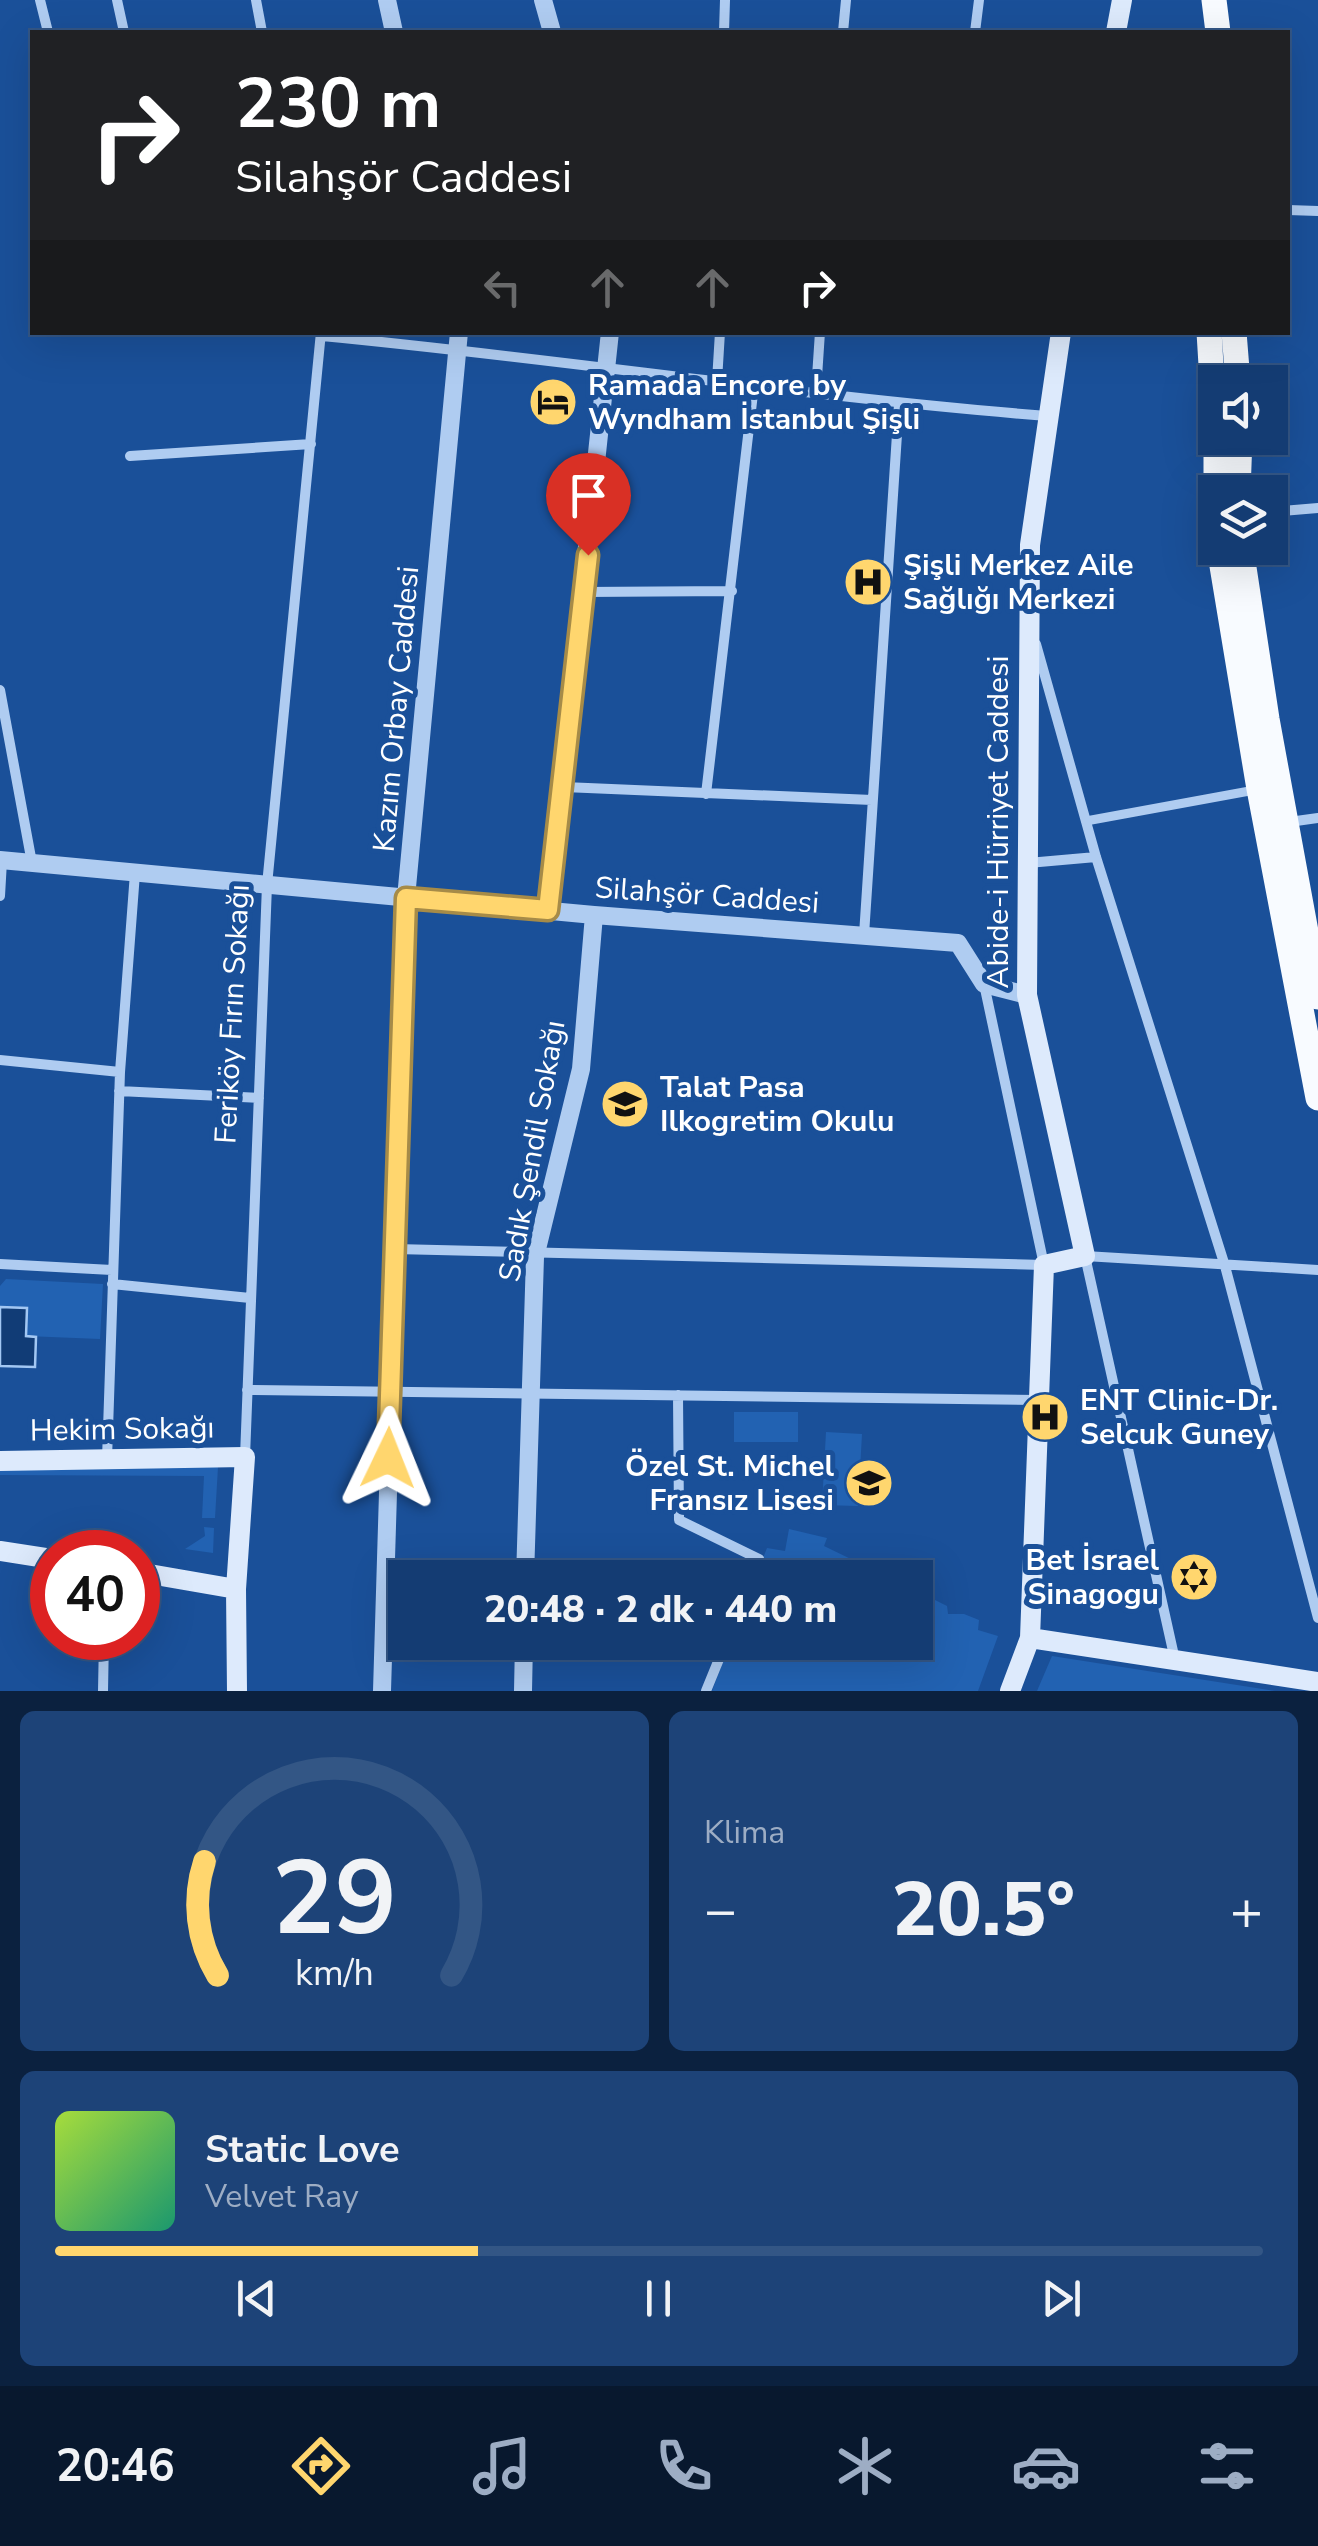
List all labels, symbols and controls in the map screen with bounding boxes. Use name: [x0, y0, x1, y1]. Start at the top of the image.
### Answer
text: 230 m: [235, 56, 441, 152]
icon: right: [70, 70, 200, 200]
text: Silahşör Caddesi: [235, 147, 572, 208]
icon: left: [475, 260, 530, 315]
icon: ahead: [580, 260, 635, 315]
icon: ahead: [685, 260, 740, 315]
icon: right: [790, 260, 845, 315]
place label: Ramada Encore by Wyndham İstanbul Şişli: [588, 365, 920, 440]
map controls: [1198, 365, 1288, 565]
button: sound: [1198, 365, 1288, 455]
hotel icon: Ramada Encore by Wyndham İstanbul Şişli: [527, 376, 579, 428]
pin: [546, 453, 631, 556]
icon: arrive: [561, 468, 616, 523]
button: layers: [1198, 475, 1288, 565]
place label: Şişli Merkez Aile Sağlığı Merkezi: [903, 545, 1133, 620]
hospital icon: Şişli Merkez Aile Sağlığı Merkezi: [842, 556, 894, 608]
street label: Kazım Orbay Caddesi: [364, 564, 429, 854]
street label: Abide-i Hürriyet Caddesi: [978, 656, 1019, 988]
street label: Silahşör Caddesi: [593, 867, 820, 924]
street label: Feriköy Fırın Sokağı: [205, 883, 260, 1145]
street label: Sadık Şendil Sokağı: [489, 1017, 576, 1285]
place label: Talat Pasa Ilkogretim Okulu: [660, 1067, 894, 1142]
school or university icon: Talat Pasa Ilkogretim Okulu: [599, 1078, 651, 1130]
place label: ENT Clinic-Dr. Selcuk Guney: [1080, 1380, 1278, 1455]
hospital icon: ENT Clinic-Dr. Selcuk Guney: [1019, 1391, 1071, 1443]
position arrow: [336, 1406, 440, 1510]
street label: Hekim Sokağı: [29, 1407, 215, 1452]
place label: Özel St. Michel Fransız Lisesi: [625, 1446, 834, 1521]
school or university icon: Özel St. Michel Fransız Lisesi: [843, 1457, 895, 1509]
speed limit sign: 40: [30, 1530, 160, 1660]
place label: Bet İsrael Sinagogu: [1026, 1540, 1159, 1615]
synagogue icon: Bet İsrael Sinagogu: [1168, 1551, 1220, 1603]
text: 20:48 · 2 dk · 440 m: [484, 1584, 837, 1635]
text: Klima: [704, 1811, 785, 1854]
text: 29: [272, 1828, 397, 1970]
text: 20.5°: [892, 1859, 1075, 1961]
text: −: [704, 1873, 737, 1948]
text: +: [1230, 1873, 1263, 1948]
text: km/h: [295, 1949, 374, 1998]
text: Static Love: [205, 2124, 400, 2175]
text: Velvet Ray: [205, 2175, 359, 2218]
icon: previous: [229, 2271, 284, 2326]
icon: pause: [631, 2271, 686, 2326]
icon: next: [1034, 2271, 1089, 2326]
icon: directions: [286, 2431, 356, 2501]
icon: music: [467, 2431, 537, 2501]
icon: phone: [649, 2431, 719, 2501]
icon: climate: [830, 2431, 900, 2501]
icon: car: [1011, 2431, 1081, 2501]
icon: filters: [1192, 2431, 1262, 2501]
text: 20:46: [56, 2436, 175, 2497]

